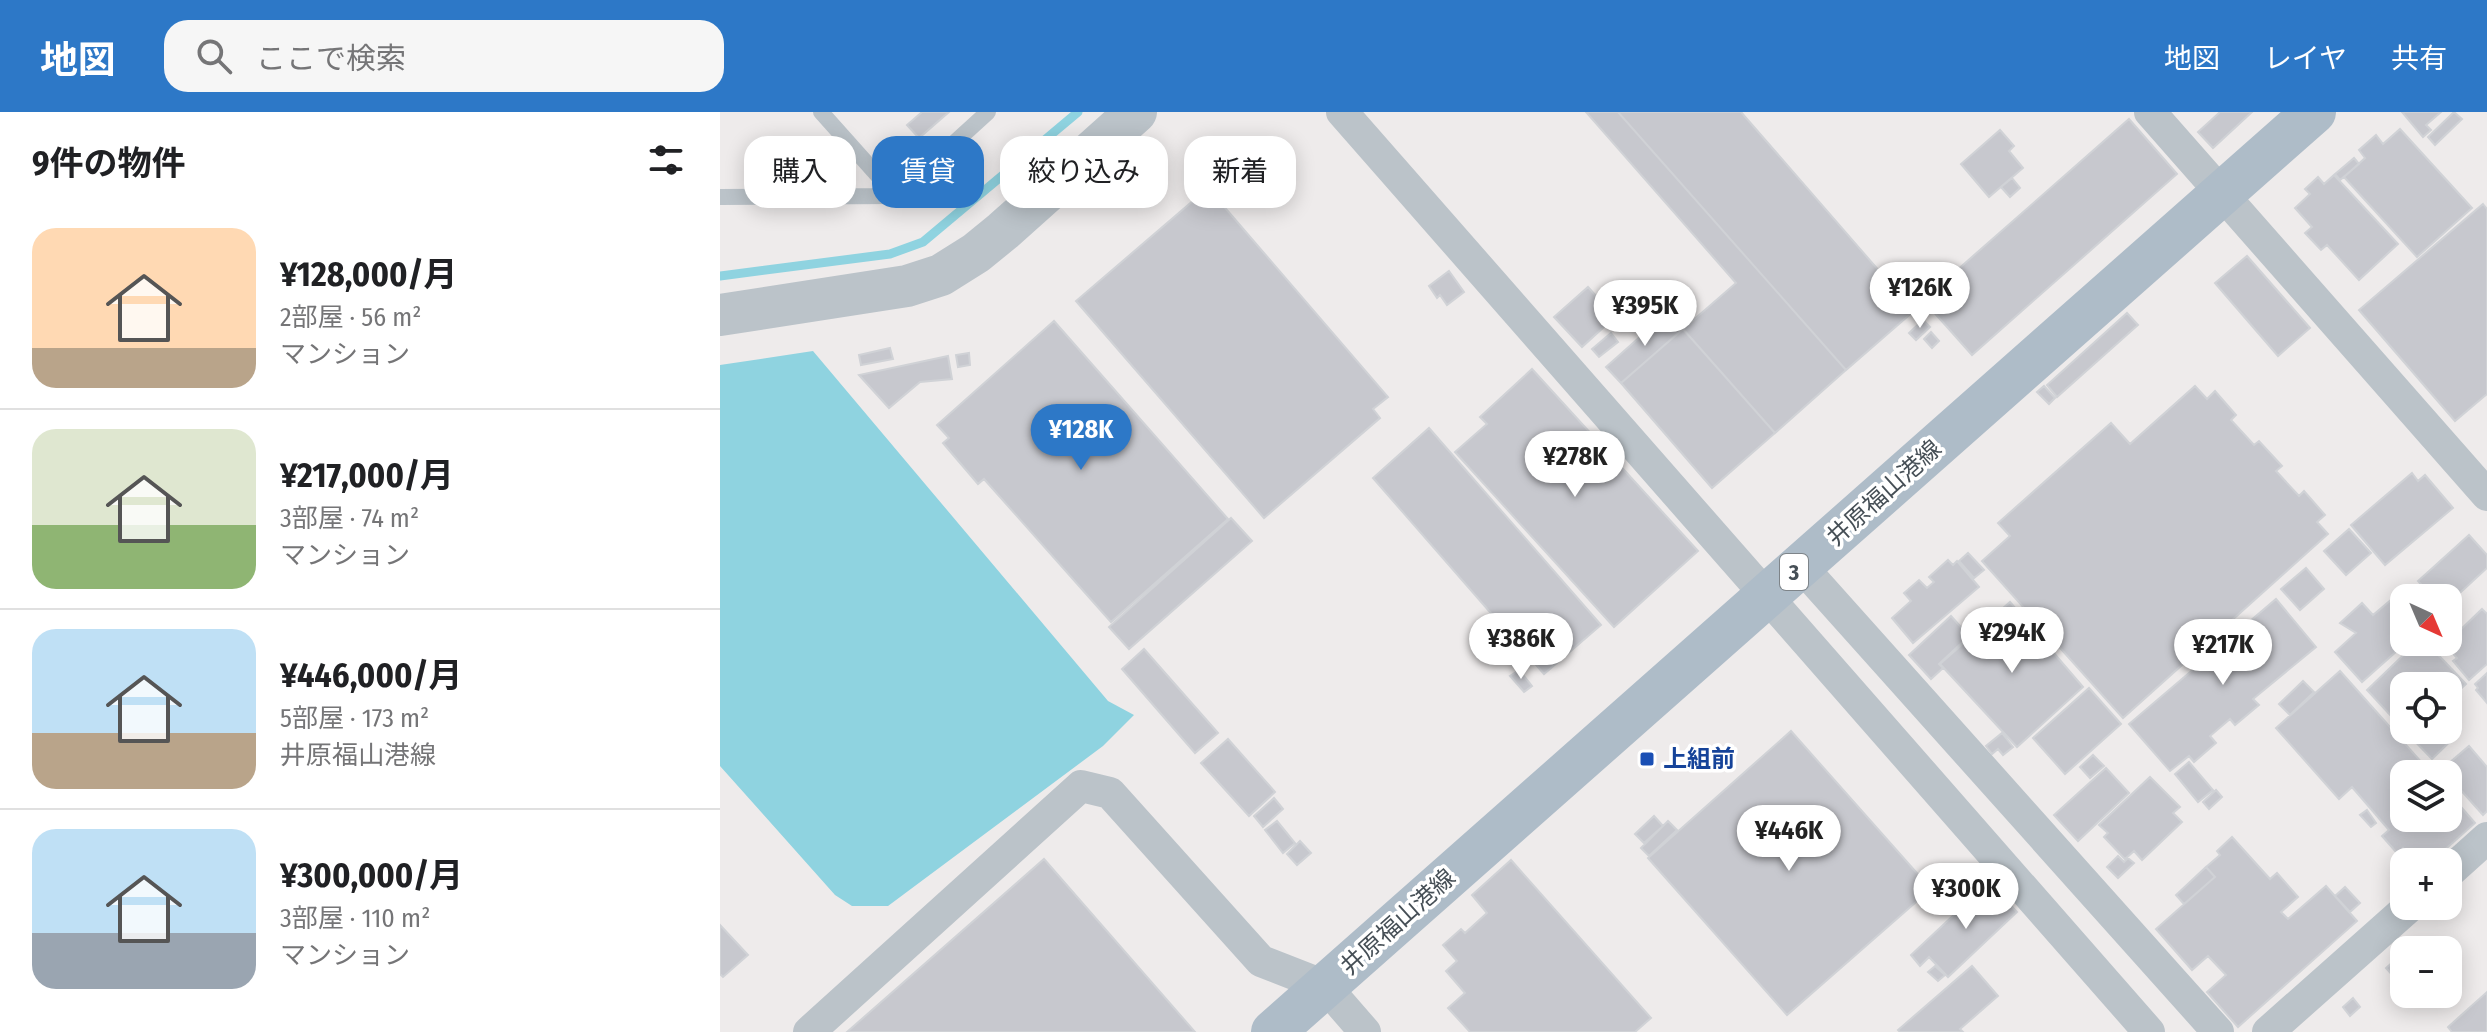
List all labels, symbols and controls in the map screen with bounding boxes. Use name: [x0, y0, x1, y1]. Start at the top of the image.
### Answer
search box: [164, 20, 724, 92]
icon: search: [192, 34, 236, 78]
text: 地図: [40, 37, 116, 83]
text: ここで検索: [256, 41, 406, 77]
text: 地図: [2164, 42, 2220, 75]
text: レイヤ: [2264, 42, 2347, 75]
text: 共有: [2391, 42, 2447, 75]
chip: 購入: [744, 136, 856, 208]
chip: 賃貸: [872, 136, 984, 208]
chip: 絞り込み: [1000, 136, 1168, 208]
chip: 新着: [1184, 136, 1296, 208]
icon: filters: [644, 138, 688, 182]
text: 9件の物件: [32, 143, 186, 184]
text: ¥128,000/月: [280, 254, 457, 295]
icon: home: [96, 260, 192, 356]
pin: ¥126K: [1864, 262, 1976, 330]
text: ¥126K: [1888, 272, 1952, 303]
pin: ¥395K: [1589, 280, 1701, 348]
text: ¥395K: [1612, 290, 1678, 321]
text: 2部屋 · 56 m²: [280, 302, 421, 333]
text: マンション: [280, 339, 410, 370]
pin: ¥128K: [1025, 404, 1137, 472]
text: ¥128K: [1049, 414, 1113, 445]
pin: ¥278K: [1519, 431, 1631, 499]
street label: 井原福山港線: [1821, 434, 1947, 552]
text: ¥278K: [1543, 441, 1607, 472]
text: ¥217,000/月: [280, 455, 454, 496]
icon: home: [96, 461, 192, 557]
text: 3部屋 · 74 m²: [280, 503, 419, 534]
text: マンション: [280, 540, 410, 571]
road number: 3: [1780, 554, 1808, 590]
north arrow: [2390, 584, 2462, 656]
map controls: [2390, 584, 2462, 1008]
pin: ¥294K: [1956, 607, 2068, 675]
pin: ¥386K: [1465, 613, 1577, 681]
text: ¥294K: [1979, 617, 2045, 648]
pin: ¥217K: [2167, 619, 2279, 687]
text: ¥386K: [1487, 623, 1555, 654]
text: ¥217K: [2192, 629, 2254, 660]
text: ¥446,000/月: [280, 655, 462, 696]
icon: home: [96, 661, 192, 757]
button: locate: [2390, 672, 2462, 744]
text: 5部屋 · 173 m²: [280, 703, 429, 734]
text: 井原福山港線: [280, 740, 436, 771]
place label: 上組前: [1663, 745, 1735, 773]
marker: 上組前: [1638, 750, 1656, 768]
button: layers: [2390, 760, 2462, 832]
pin: ¥446K: [1733, 805, 1845, 873]
text: ¥446K: [1755, 815, 1823, 846]
button: +: [2390, 848, 2462, 920]
text: ¥300,000/月: [280, 855, 463, 896]
icon: home: [96, 861, 192, 957]
street label: 井原福山港線: [1335, 863, 1461, 981]
pin: ¥300K: [1910, 863, 2022, 931]
text: ¥300K: [1932, 873, 2000, 904]
text: 3部屋 · 110 m²: [280, 903, 430, 934]
button: −: [2390, 936, 2462, 1008]
text: マンション: [280, 940, 410, 971]

